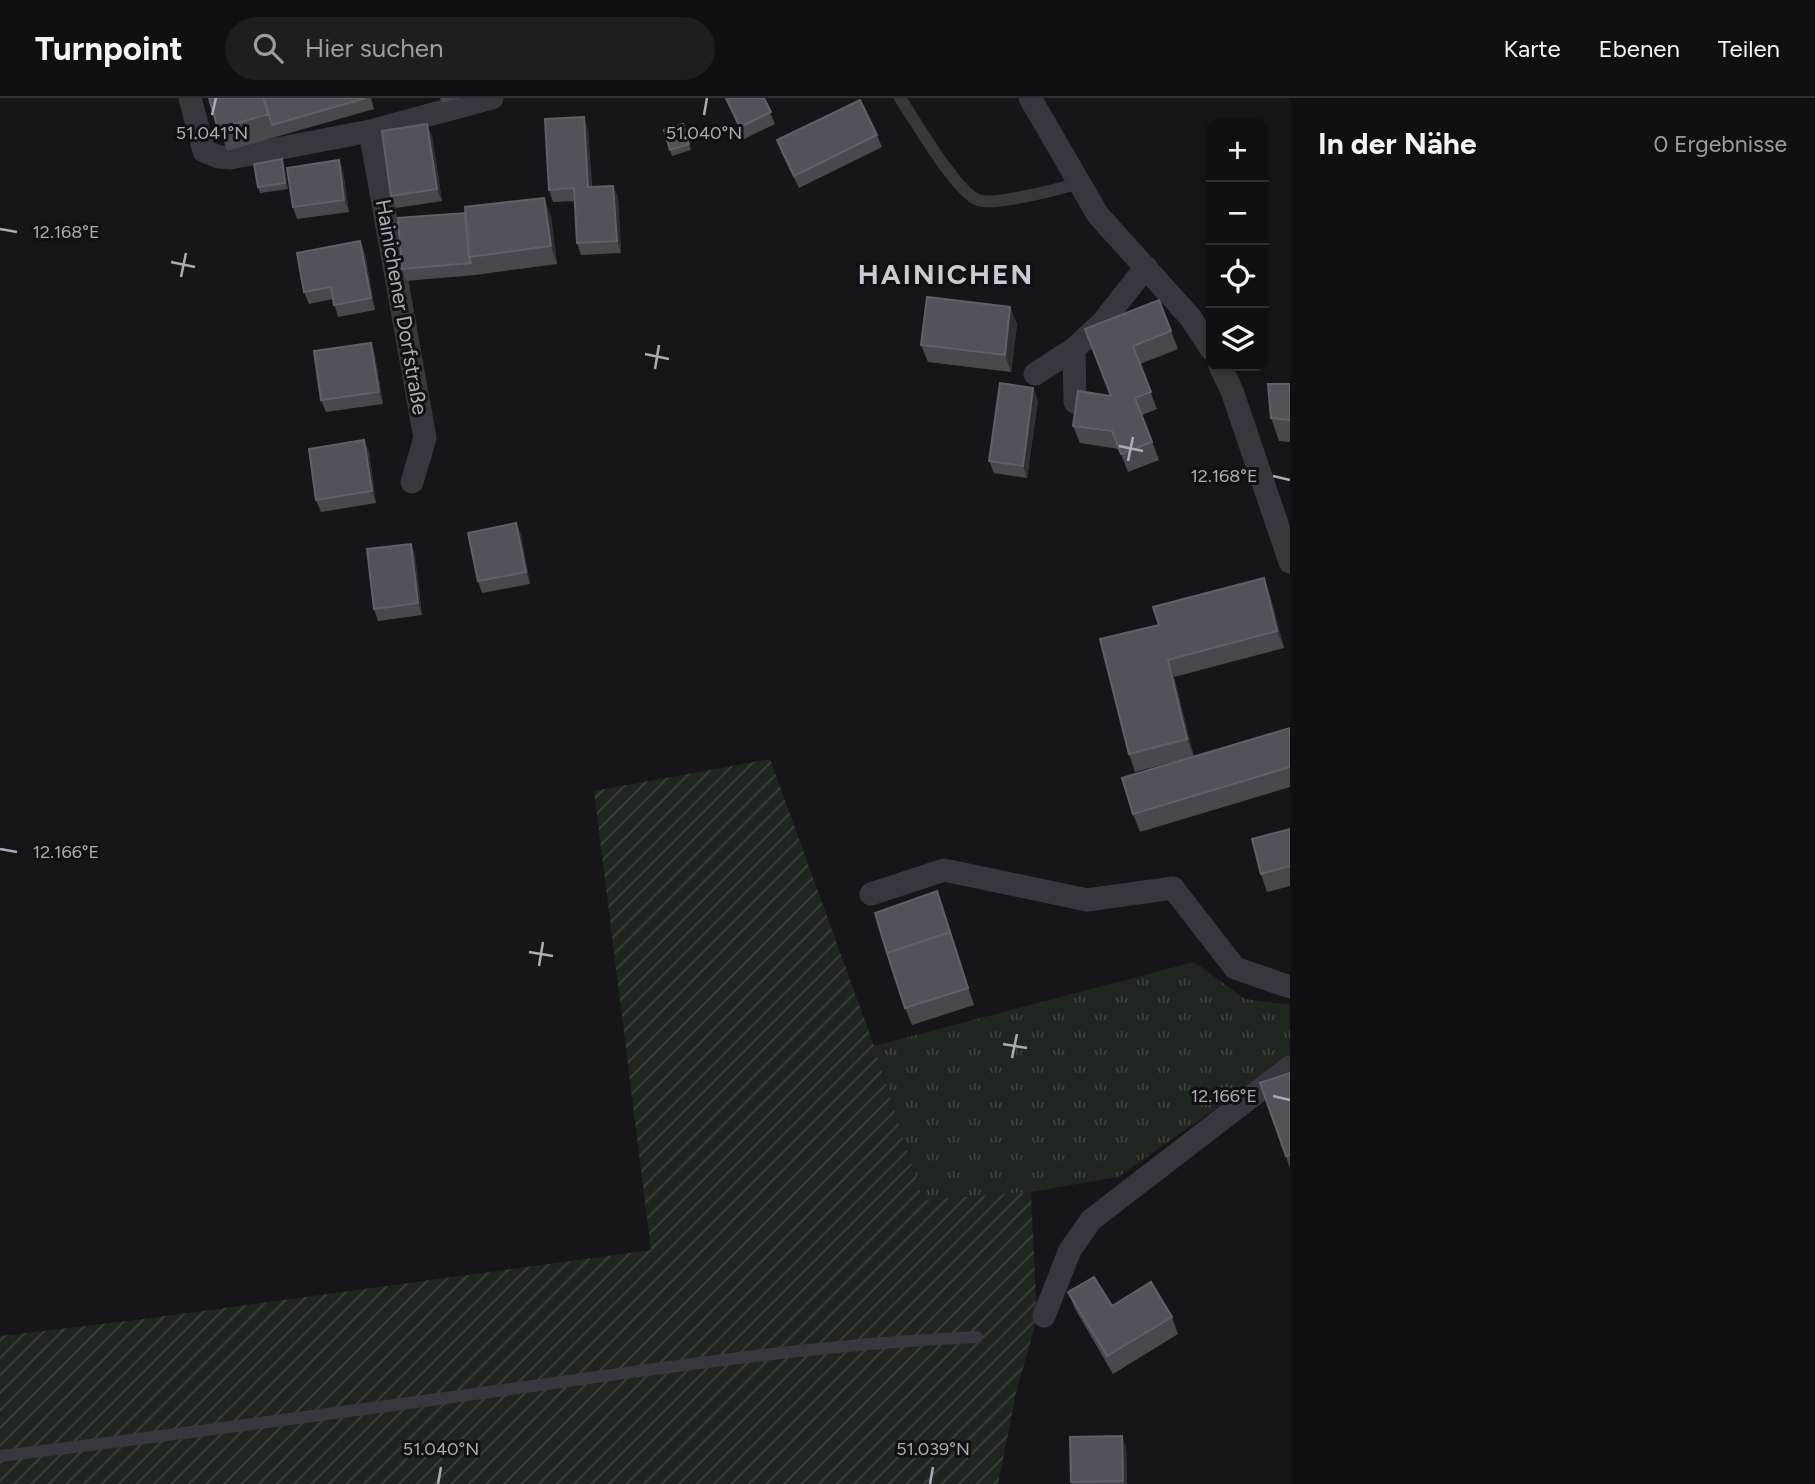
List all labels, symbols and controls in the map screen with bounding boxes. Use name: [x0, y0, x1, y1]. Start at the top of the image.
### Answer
search box: [225, 17, 715, 80]
text: Turnpoint: [35, 29, 183, 68]
icon: search: [249, 29, 287, 67]
text: Hier suchen: [305, 32, 444, 64]
text: Karte: [1504, 34, 1561, 63]
text: Ebenen: [1599, 34, 1680, 63]
text: Teilen: [1718, 34, 1780, 63]
map controls: [1206, 119, 1269, 371]
button: +: [1206, 119, 1269, 182]
text: 51.041°N: [176, 122, 248, 144]
text: 51.040°N: [666, 122, 742, 144]
text: In der Nähe: [1318, 125, 1477, 162]
text: 0 Ergebnisse: [1653, 130, 1787, 158]
button: −: [1206, 182, 1269, 245]
street label: Hainichener Dorfstraße: [371, 197, 433, 417]
text: 12.168°E: [32, 221, 100, 243]
button: locate: [1206, 245, 1269, 308]
district label: HAINICHEN: [858, 257, 1034, 291]
button: layers: [1206, 308, 1269, 371]
text: 12.168°E: [1190, 465, 1258, 487]
text: 12.166°E: [33, 841, 99, 863]
text: 12.166°E: [1191, 1085, 1257, 1107]
text: 51.040°N: [403, 1438, 479, 1460]
text: 51.039°N: [896, 1438, 970, 1460]

